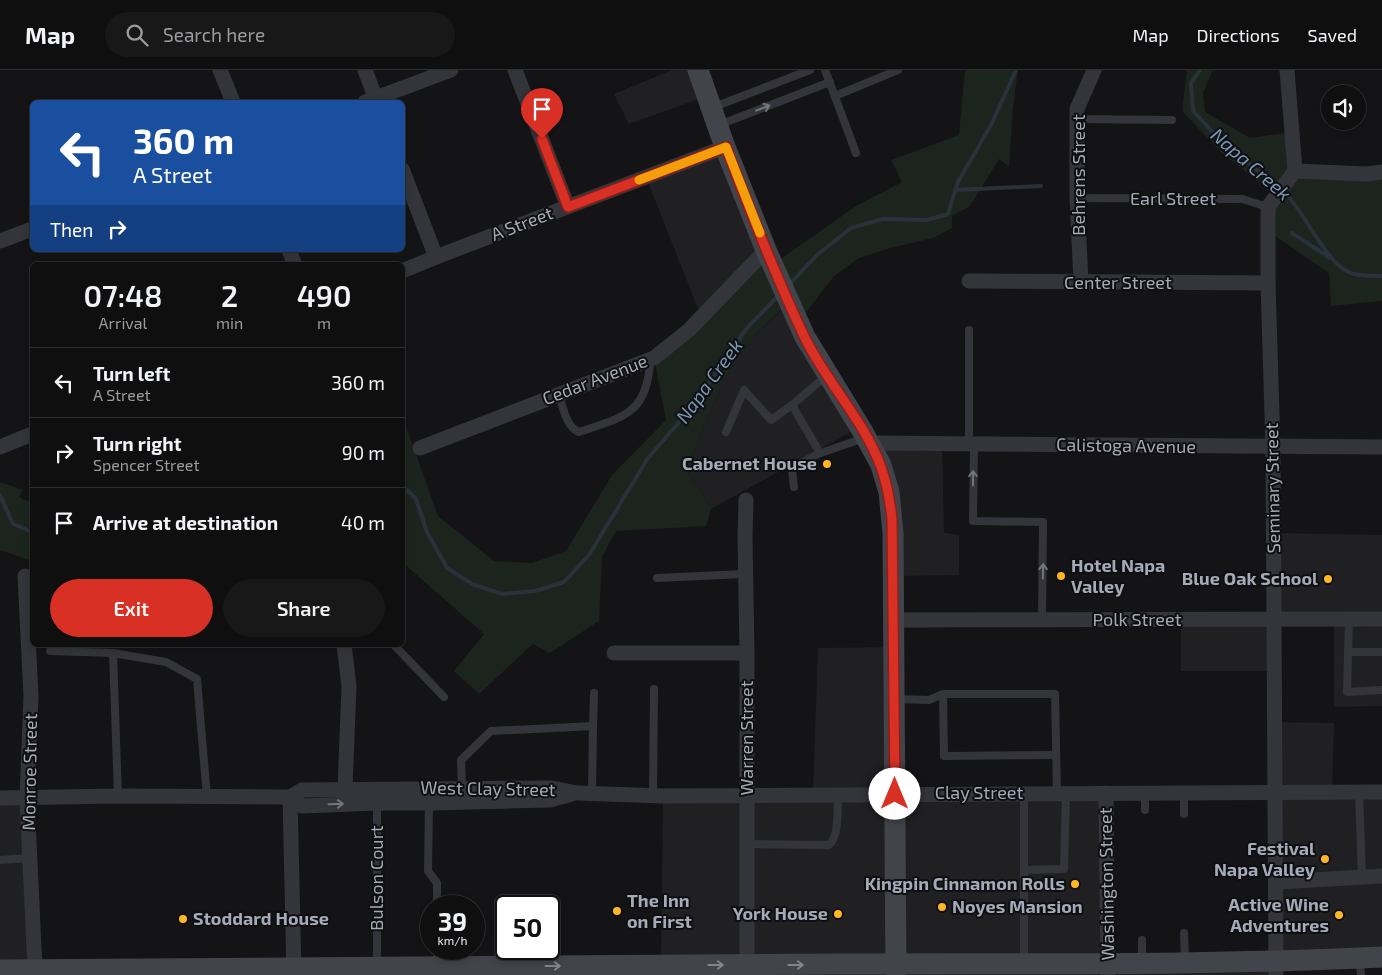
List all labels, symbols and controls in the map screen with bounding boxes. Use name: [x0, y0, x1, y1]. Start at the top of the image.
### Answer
search box: [105, 12, 455, 57]
text: Map: [25, 20, 75, 49]
icon: search: [123, 21, 151, 49]
text: Search here: [163, 23, 265, 46]
text: Map: [1132, 24, 1169, 46]
text: Directions: [1197, 24, 1280, 46]
text: Saved: [1308, 24, 1357, 46]
map controls: [1321, 85, 1366, 130]
button: sound: [1321, 85, 1366, 130]
pin: [521, 88, 563, 139]
icon: arrive: [528, 95, 556, 123]
one-way arrow: [755, 103, 770, 112]
street label: Behrens Street: [1067, 114, 1089, 236]
text: 360 m: [133, 119, 234, 161]
icon: left: [50, 120, 115, 185]
water label: Napa Creek: [1207, 123, 1296, 205]
text: A Street: [133, 161, 212, 187]
street label: Earl Street: [1130, 187, 1216, 209]
street label: A Street: [487, 201, 556, 245]
icon: right: [103, 215, 131, 243]
text: Then: [50, 218, 93, 241]
street label: Center Street: [1064, 271, 1172, 293]
text: 07:48: [83, 277, 162, 313]
text: 2: [221, 277, 238, 313]
text: 490: [297, 277, 352, 313]
text: Arrival: [99, 313, 147, 332]
text: min: [216, 313, 243, 332]
text: m: [317, 313, 331, 332]
water label: Napa Creek: [670, 334, 747, 427]
street label: Cedar Avenue: [539, 349, 650, 409]
text: Turn left: [93, 362, 170, 385]
icon: left: [50, 369, 78, 397]
text: 360 m: [331, 371, 385, 394]
text: A Street: [93, 385, 151, 404]
street label: Seminary Street: [1260, 422, 1284, 554]
text: Turn right: [93, 432, 181, 455]
street label: Calistoga Avenue: [1056, 433, 1196, 457]
icon: right: [50, 439, 78, 467]
text: 90 m: [342, 441, 385, 464]
place label: Cabernet House: [682, 452, 817, 474]
text: Spencer Street: [93, 455, 200, 474]
marker: Cabernet House: [821, 458, 833, 470]
one-way arrow: [968, 470, 978, 486]
icon: arrive: [50, 509, 78, 537]
text: Arrive at destination: [93, 511, 278, 534]
text: 40 m: [341, 511, 385, 534]
place label: Hotel Napa Valley: [1071, 554, 1165, 597]
one-way arrow: [1038, 563, 1048, 580]
place label: Blue Oak School: [1182, 567, 1318, 589]
marker: Hotel Napa Valley: [1055, 570, 1067, 582]
marker: Blue Oak School: [1322, 573, 1334, 585]
button: Exit: [50, 579, 213, 637]
button: Share: [223, 579, 385, 637]
street label: Polk Street: [1092, 608, 1182, 630]
street label: Warren Street: [735, 680, 757, 796]
street label: Monroe Street: [17, 713, 41, 831]
position arrow: [868, 767, 920, 819]
street label: West Clay Street: [420, 776, 556, 800]
street label: Clay Street: [935, 781, 1023, 803]
one-way arrow: [328, 800, 344, 809]
street label: Washington Street: [1094, 807, 1118, 961]
street label: Bulson Court: [365, 825, 387, 931]
place label: Festival Napa Valley: [1214, 837, 1316, 880]
marker: Festival Napa Valley: [1319, 853, 1331, 865]
place label: Kingpin Cinnamon Rolls: [865, 872, 1065, 894]
marker: Kingpin Cinnamon Rolls: [1069, 878, 1081, 890]
place label: The Inn on First: [627, 889, 693, 932]
place label: Active Wine Adventures: [1228, 893, 1329, 936]
speed limit sign: 50: [495, 895, 560, 960]
place label: Noyes Mansion: [952, 895, 1083, 917]
marker: Noyes Mansion: [936, 901, 948, 913]
place label: York House: [733, 902, 828, 924]
marker: The Inn on First: [611, 905, 623, 917]
text: 39: [438, 906, 467, 936]
place label: Stoddard House: [193, 907, 329, 929]
marker: York House: [832, 908, 844, 920]
marker: Active Wine Adventures: [1333, 909, 1345, 921]
marker: Stoddard House: [177, 913, 189, 925]
text: km/h: [438, 933, 467, 947]
one-way arrow: [707, 960, 723, 970]
one-way arrow: [788, 960, 804, 969]
one-way arrow: [544, 961, 561, 971]

